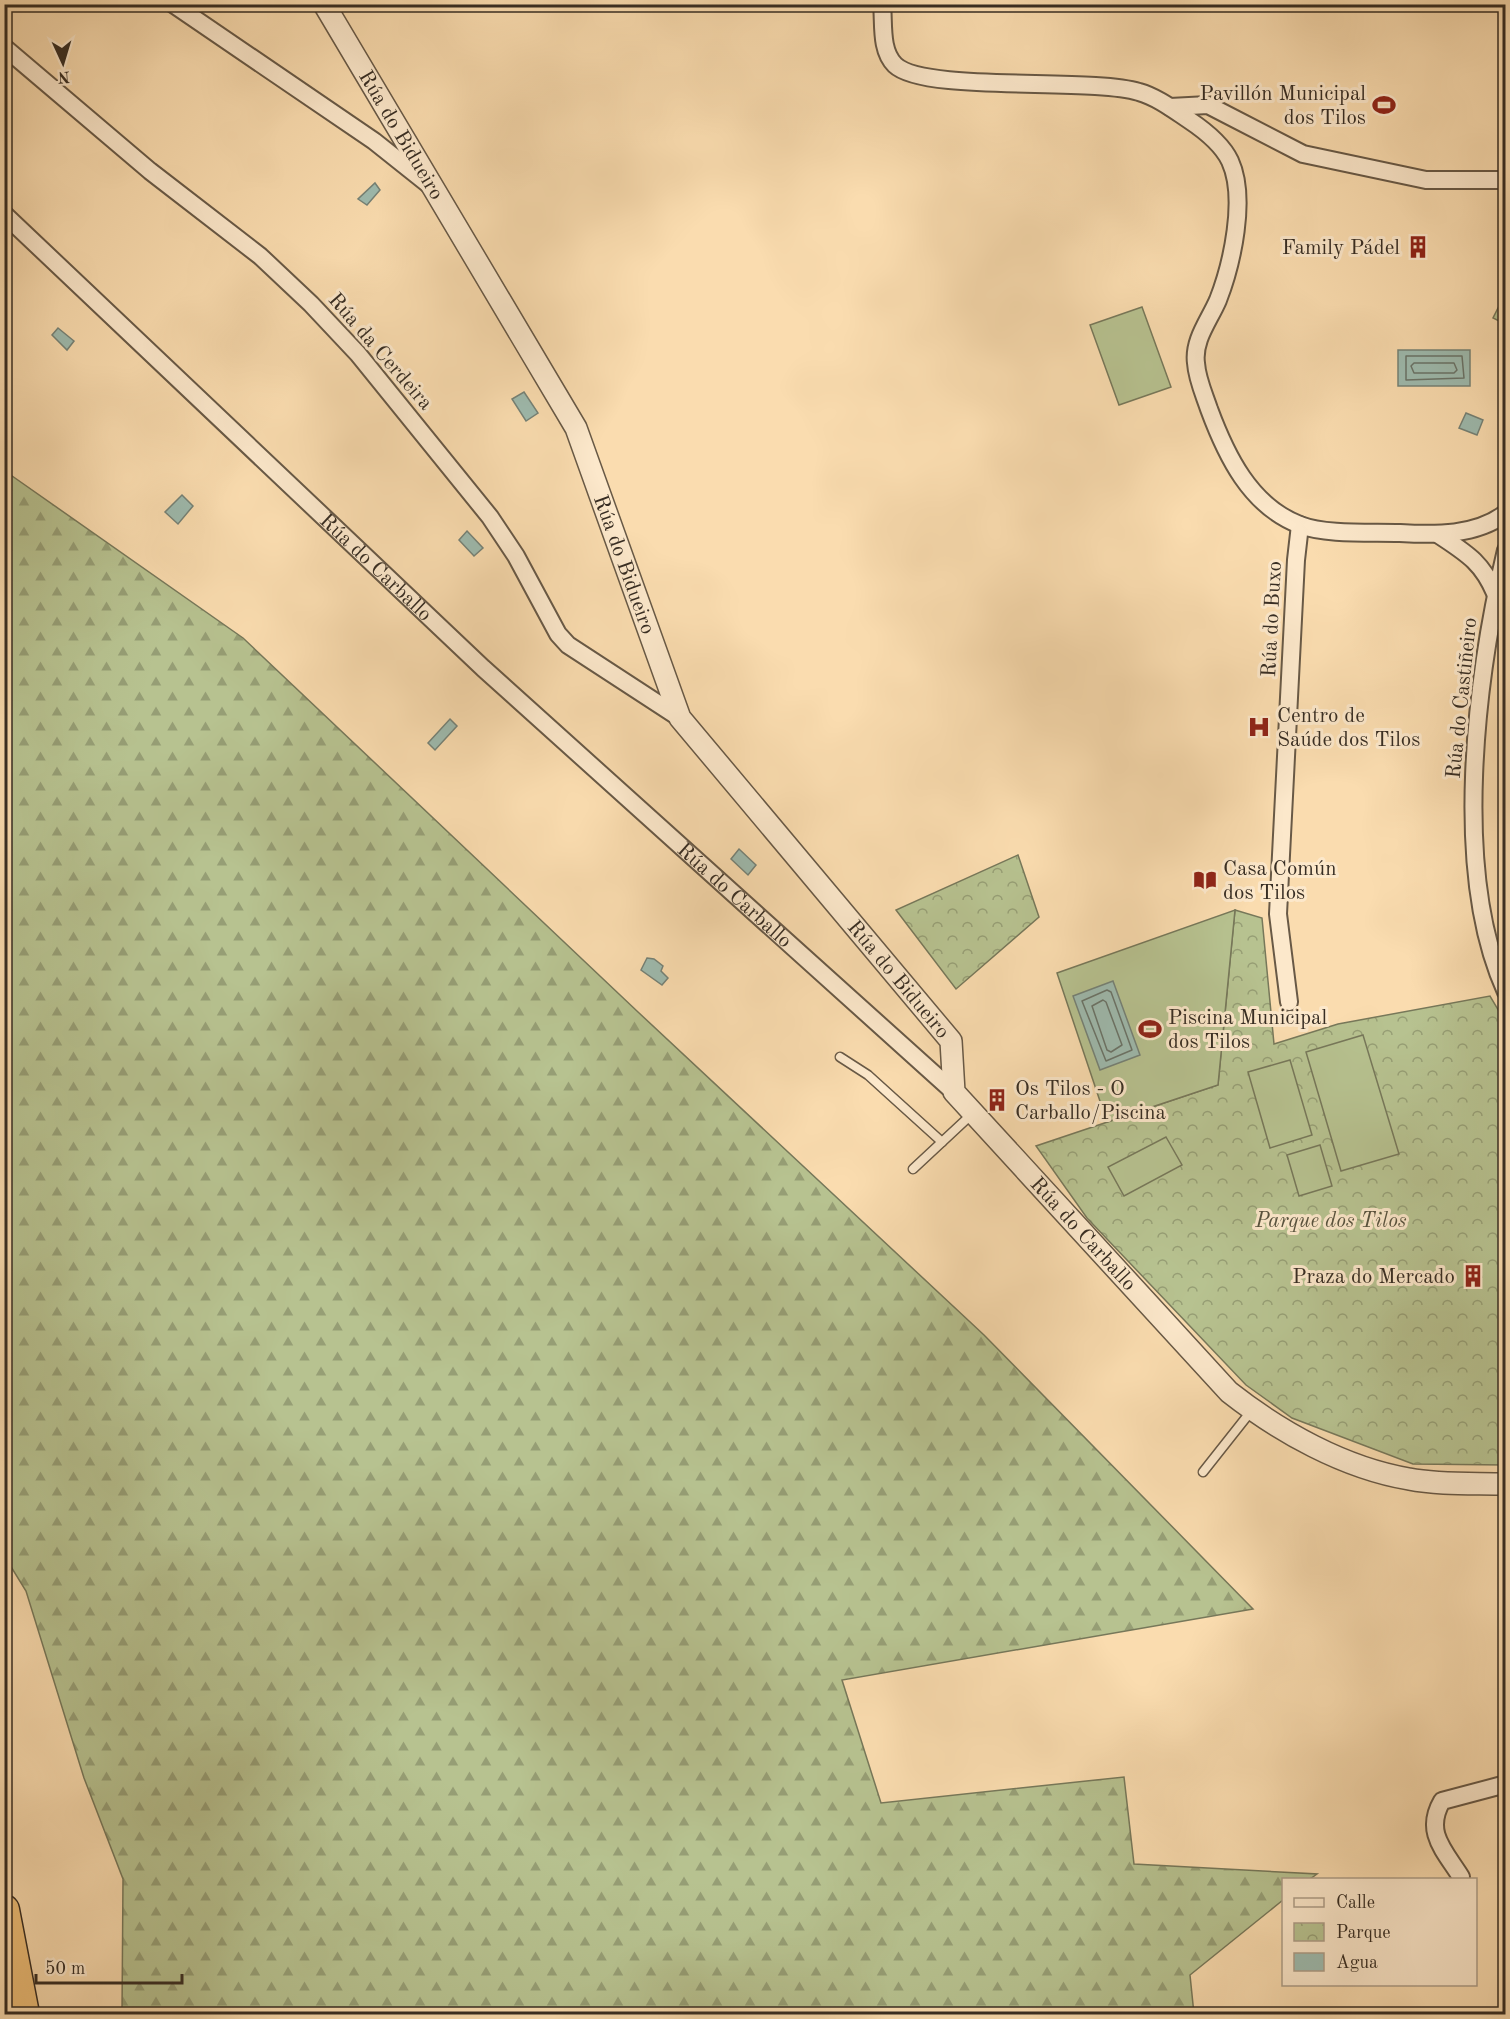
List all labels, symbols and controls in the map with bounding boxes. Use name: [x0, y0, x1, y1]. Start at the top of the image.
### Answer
north arrow: [33, 33, 93, 93]
street label: Rúa do Bidueiro: [354, 67, 447, 204]
text: N: [56, 68, 71, 84]
place label: Pavillón Municipal dos Tilos: [1200, 84, 1366, 129]
sports icon: Pavillón Municipal dos Tilos: [1371, 92, 1397, 118]
building icon: Family Pádel: [1405, 234, 1431, 260]
place label: Family Pádel: [1282, 238, 1400, 259]
street label: Rúa da Cerdeira: [324, 289, 436, 414]
street label: Rúa do Bidueiro: [589, 492, 658, 637]
street label: Rúa do Carballo: [315, 510, 435, 626]
street label: Rúa do Buxo: [1259, 560, 1286, 678]
street label: Rúa do Castiñeiro: [1444, 616, 1481, 780]
place label: Centro de Saúde dos Tilos: [1277, 706, 1420, 751]
hospital icon: Centro de Saúde dos Tilos: [1246, 714, 1272, 740]
street label: Rúa do Carballo: [673, 839, 795, 953]
place label: Casa Común dos Tilos: [1223, 859, 1337, 904]
library icon: Casa Común dos Tilos: [1192, 867, 1218, 893]
street label: Rúa do Bidueiro: [843, 917, 953, 1043]
place label: Piscina Municipal dos Tilos: [1168, 1008, 1327, 1053]
sports icon: Piscina Municipal dos Tilos: [1137, 1016, 1163, 1042]
place label: Os Tilos - O Carballo/Piscina: [1015, 1079, 1166, 1124]
building icon: Os Tilos - O Carballo/Piscina: [984, 1087, 1010, 1113]
street label: Rúa do Carballo: [1026, 1174, 1140, 1295]
park label: Parque dos Tilos: [1254, 1211, 1407, 1232]
building icon: Praza do Mercado: [1460, 1263, 1486, 1289]
place label: Praza do Mercado: [1292, 1267, 1455, 1288]
legend: [1282, 1878, 1477, 1986]
text: Calle: [1336, 1894, 1375, 1912]
text: Parque: [1336, 1924, 1391, 1942]
scale bar: [36, 1947, 182, 1985]
text: Agua: [1336, 1954, 1378, 1972]
text: 50 m: [45, 1960, 85, 1978]

